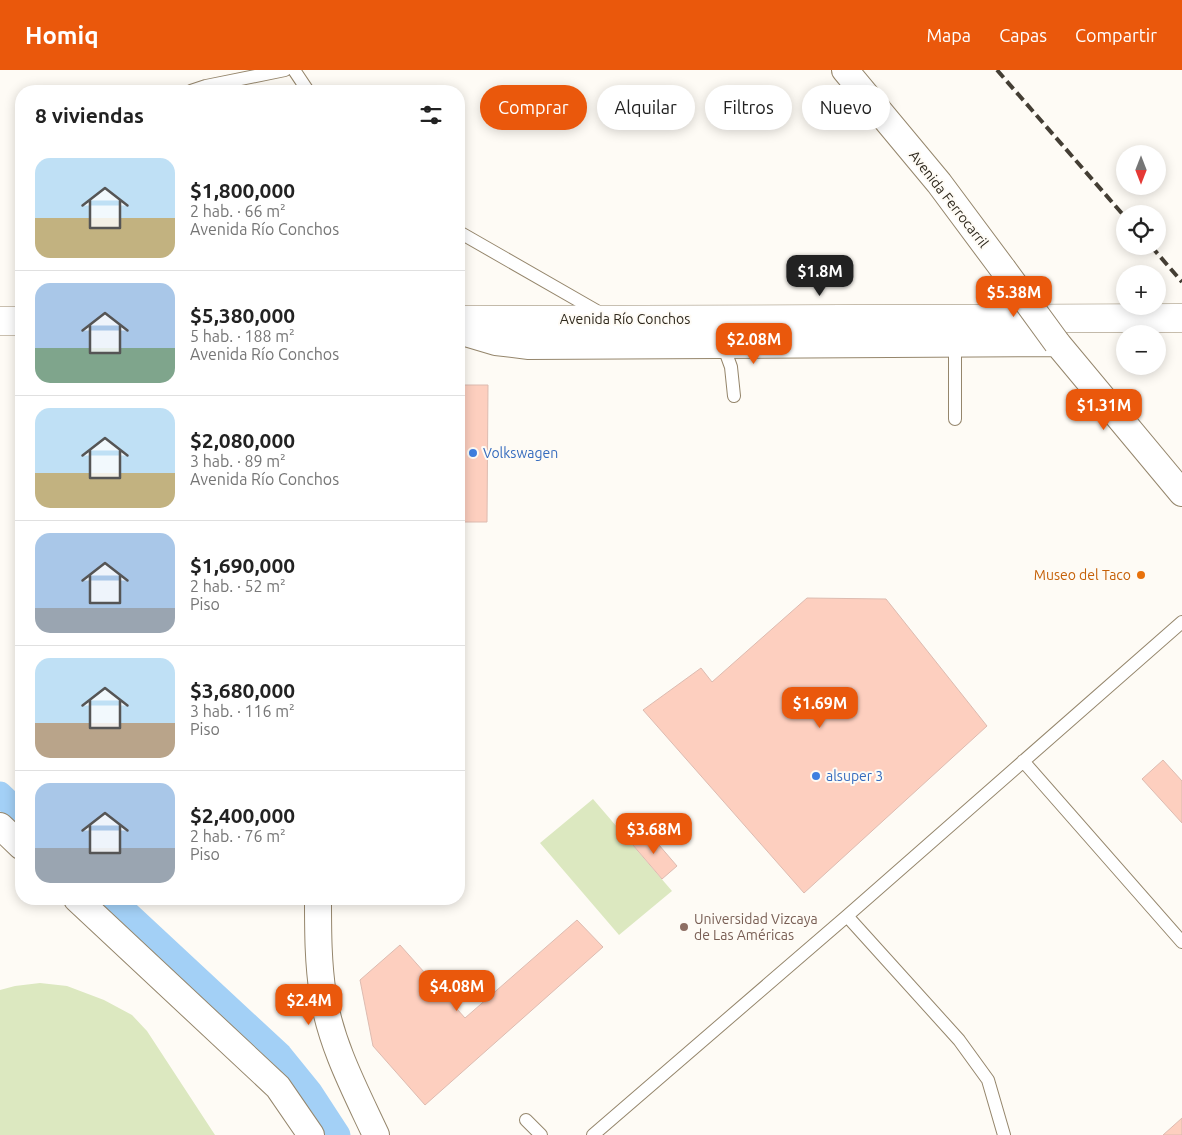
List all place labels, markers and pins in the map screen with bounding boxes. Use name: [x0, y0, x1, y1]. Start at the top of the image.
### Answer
pin: $1.8M: [785, 254, 855, 297]
pin: $5.38M: [973, 276, 1055, 318]
pin: $2.08M: [713, 322, 795, 365]
pin: $1.31M: [1063, 388, 1145, 431]
place label: Volkswagen: [483, 445, 558, 461]
marker: Volkswagen: [467, 447, 479, 459]
place label: Museo del Taco: [1034, 567, 1131, 583]
marker: Museo del Taco: [1135, 569, 1147, 581]
pin: $1.69M: [779, 686, 861, 729]
place label: alsuper 3: [826, 768, 883, 784]
marker: alsuper 3: [810, 770, 822, 782]
pin: $3.68M: [613, 812, 695, 855]
place label: Universidad Vizcaya de Las Américas: [694, 911, 818, 943]
marker: Universidad Vizcaya de Las Américas: [678, 921, 690, 933]
pin: $4.08M: [416, 970, 498, 1012]
pin: $2.4M: [274, 984, 344, 1026]

